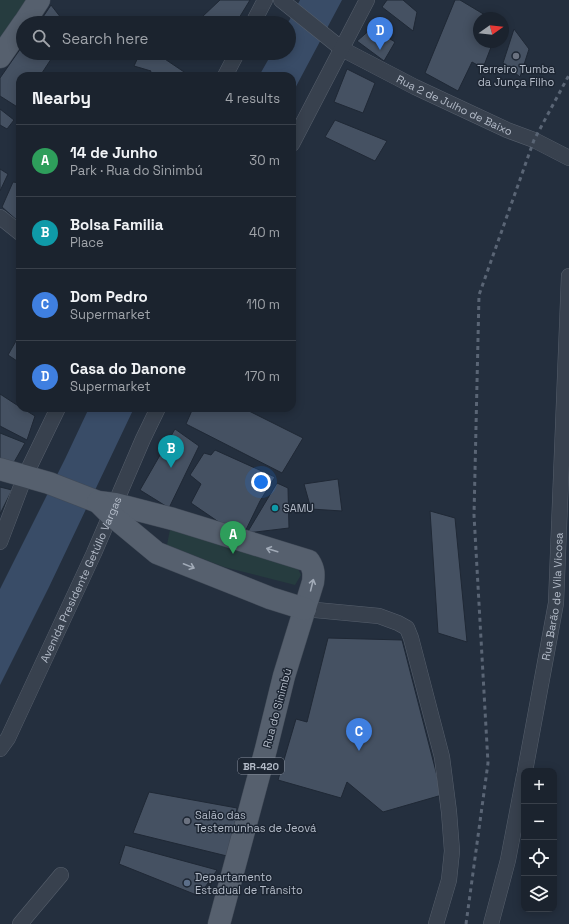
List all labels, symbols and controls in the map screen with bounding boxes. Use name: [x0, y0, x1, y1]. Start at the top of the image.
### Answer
north arrow: [473, 12, 509, 48]
search box: [16, 16, 296, 60]
pin: D: [367, 17, 393, 50]
icon: search: [30, 27, 52, 49]
text: Search here: [62, 29, 148, 48]
marker: Terreiro Tumba da Junça Filho: [511, 51, 521, 61]
place label: Terreiro Tumba da Junça Filho: [477, 62, 556, 89]
street label: Rua 2 de Julho de Baixo: [394, 72, 514, 138]
text: Nearby: [32, 87, 91, 109]
text: 4 results: [225, 90, 280, 107]
text: 14 de Junho: [70, 143, 158, 162]
text: A: [41, 152, 49, 169]
text: 30 m: [249, 152, 280, 169]
text: Park · Rua do Sinimbú: [70, 162, 203, 179]
text: Bolsa Familia: [70, 215, 163, 234]
text: B: [41, 224, 49, 241]
text: 40 m: [249, 224, 280, 241]
text: Place: [70, 234, 104, 251]
text: Dom Pedro: [70, 287, 148, 306]
text: C: [41, 296, 49, 313]
text: 110 m: [246, 296, 280, 313]
text: Supermarket: [70, 306, 151, 323]
text: Casa do Danone: [70, 359, 186, 378]
text: D: [41, 368, 49, 385]
text: 170 m: [244, 368, 280, 385]
text: Supermarket: [70, 378, 151, 395]
pin: B: [158, 435, 184, 468]
your location: [251, 472, 271, 492]
street label: Avenida Presidente Getúlio Vargas: [37, 494, 125, 665]
place label: SAMU: [283, 501, 313, 515]
marker: SAMU: [270, 503, 280, 513]
pin: A: [220, 521, 246, 554]
street label: Rua Barão de Vila Vicosa: [539, 532, 566, 662]
one-way arrow: [265, 546, 278, 553]
one-way arrow: [182, 562, 194, 570]
one-way arrow: [309, 579, 316, 592]
street label: Rua do Sinimbú: [260, 667, 294, 749]
pin: C: [346, 718, 372, 751]
road number: BR-420: [238, 758, 284, 774]
map controls: [521, 768, 557, 912]
button: +: [521, 768, 557, 804]
button: −: [521, 804, 557, 840]
place label: Salão das Testemunhas de Jeová: [195, 808, 317, 835]
marker: Salão das Testemunhas de Jeová: [182, 816, 192, 826]
button: locate: [521, 840, 557, 876]
place label: Departamento Estadual de Trânsito: [195, 870, 303, 897]
button: layers: [521, 876, 557, 912]
marker: Departamento Estadual de Trânsito: [182, 878, 192, 888]

